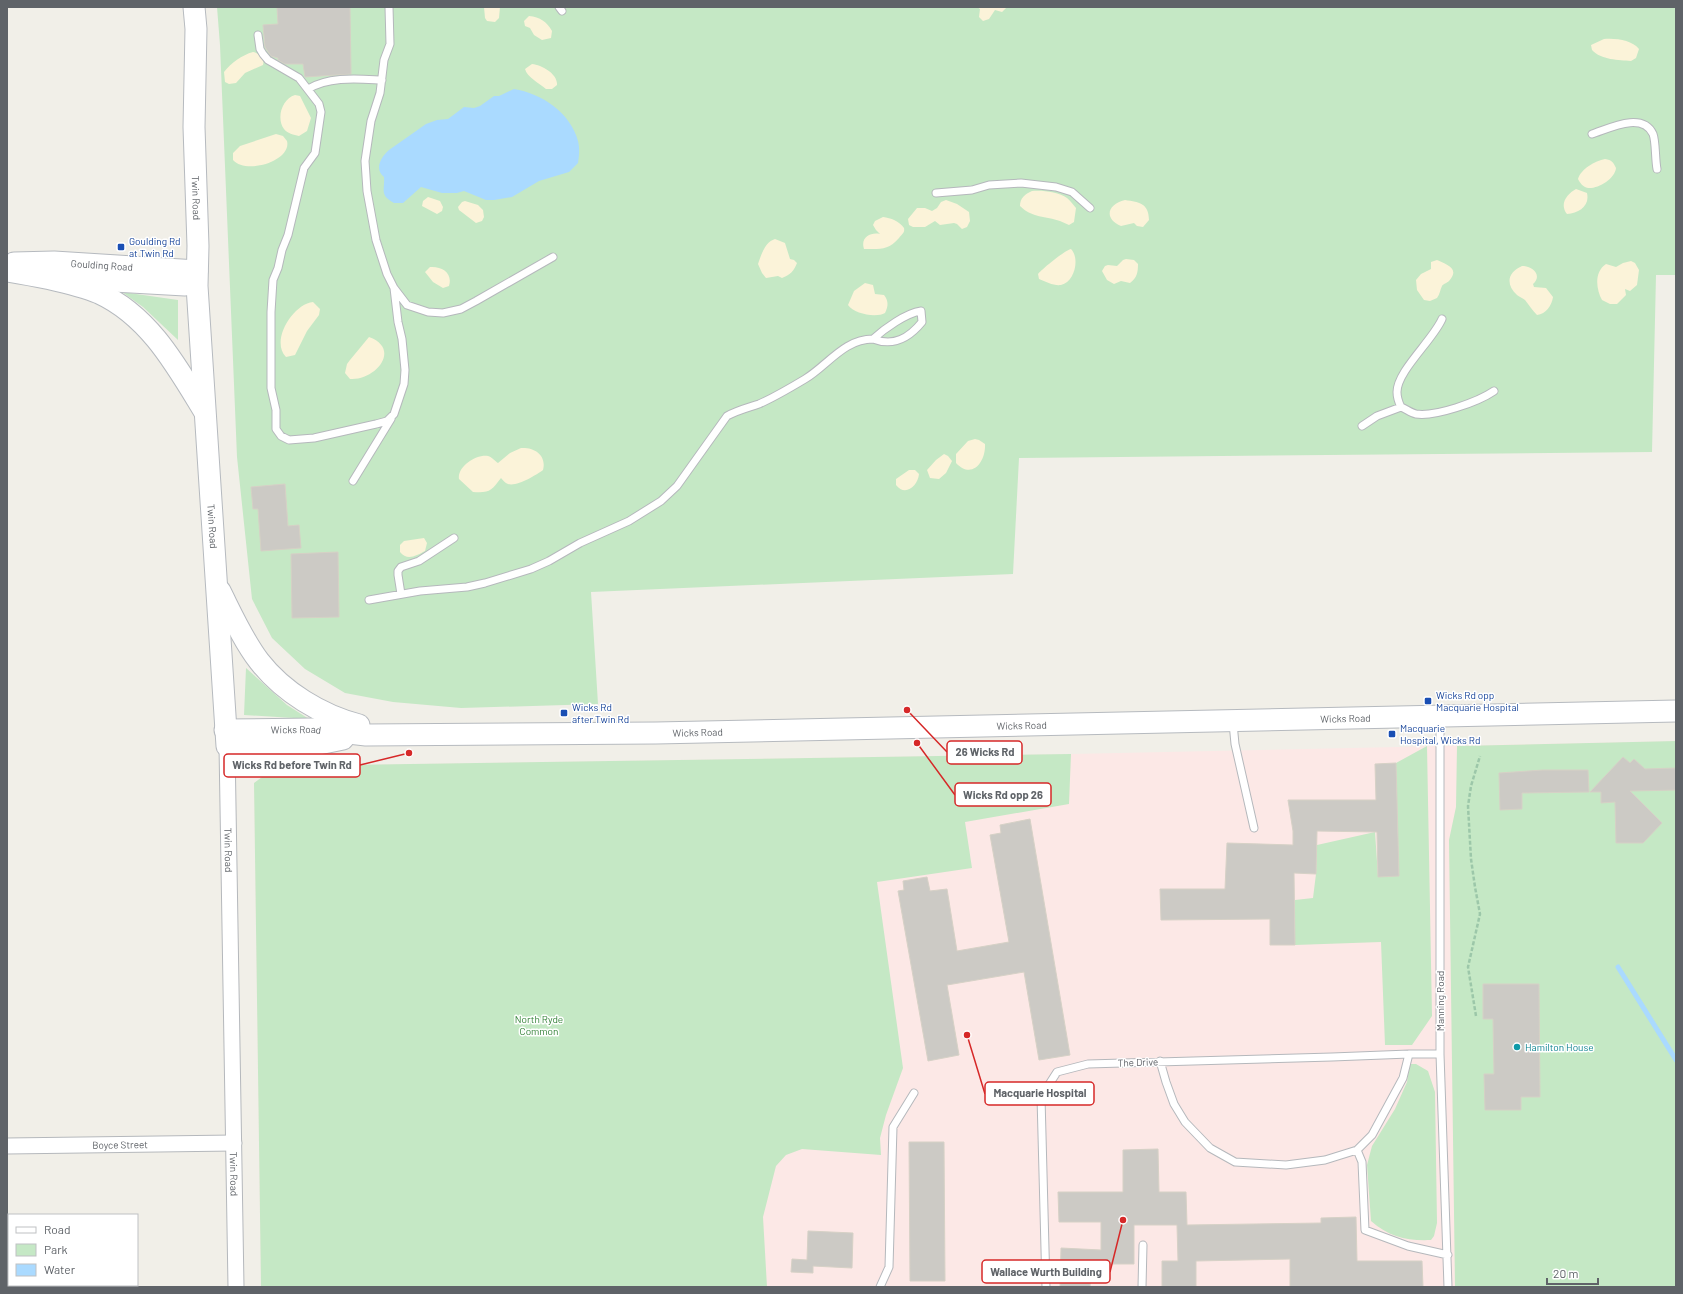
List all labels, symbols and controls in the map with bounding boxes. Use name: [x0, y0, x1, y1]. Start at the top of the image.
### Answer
street label: Twin Road: [190, 175, 203, 220]
place label: Goulding Rd at Twin Rd: [129, 235, 181, 259]
marker: Goulding Rd at Twin Rd: [116, 242, 126, 252]
street label: Goulding Road: [70, 257, 133, 273]
street label: Twin Road: [205, 504, 220, 549]
place label: Wicks Rd opp Macquarie Hospital: [1436, 689, 1519, 713]
marker: Wicks Rd opp Macquarie Hospital: [1423, 696, 1433, 706]
place label: Wicks Rd after Twin Rd: [572, 701, 629, 725]
marker: Wicks Rd after Twin Rd: [559, 708, 569, 718]
street label: Wicks Road: [1320, 712, 1371, 725]
street label: Wicks Road: [996, 719, 1047, 732]
place label: Macquarie Hospital, Wicks Rd: [1400, 722, 1480, 746]
street label: Wicks Road: [271, 723, 322, 736]
street label: Wicks Road: [672, 726, 723, 739]
marker: Macquarie Hospital, Wicks Rd: [1387, 729, 1397, 739]
callout: 26 Wicks Rd: [947, 741, 1022, 764]
text: 26 Wicks Rd: [956, 745, 1015, 758]
callout: Wicks Rd before Twin Rd: [224, 754, 360, 777]
text: Wicks Rd before Twin Rd: [232, 758, 352, 771]
callout: Wicks Rd opp 26: [955, 783, 1051, 806]
text: Wicks Rd opp 26: [963, 788, 1043, 801]
street label: Twin Road: [222, 828, 235, 872]
street label: Manning Road: [1434, 971, 1446, 1031]
park label: North Ryde Common: [515, 1013, 563, 1037]
place label: Hamilton House: [1525, 1041, 1594, 1053]
marker: Hamilton House: [1512, 1042, 1522, 1052]
street label: The Drive: [1117, 1055, 1159, 1069]
callout: Macquarie Hospital: [985, 1082, 1094, 1105]
text: Macquarie Hospital: [993, 1086, 1087, 1099]
street label: Boyce Street: [92, 1138, 148, 1151]
street label: Twin Road: [228, 1152, 240, 1196]
legend: [8, 1214, 138, 1286]
text: Road: [44, 1222, 71, 1236]
text: Park: [44, 1242, 68, 1256]
callout: Wallace Wurth Building: [982, 1260, 1110, 1283]
scale bar: [1547, 1260, 1598, 1286]
text: Water: [44, 1262, 76, 1276]
text: Wallace Wurth Building: [990, 1265, 1102, 1278]
text: 20 m: [1553, 1266, 1579, 1280]

